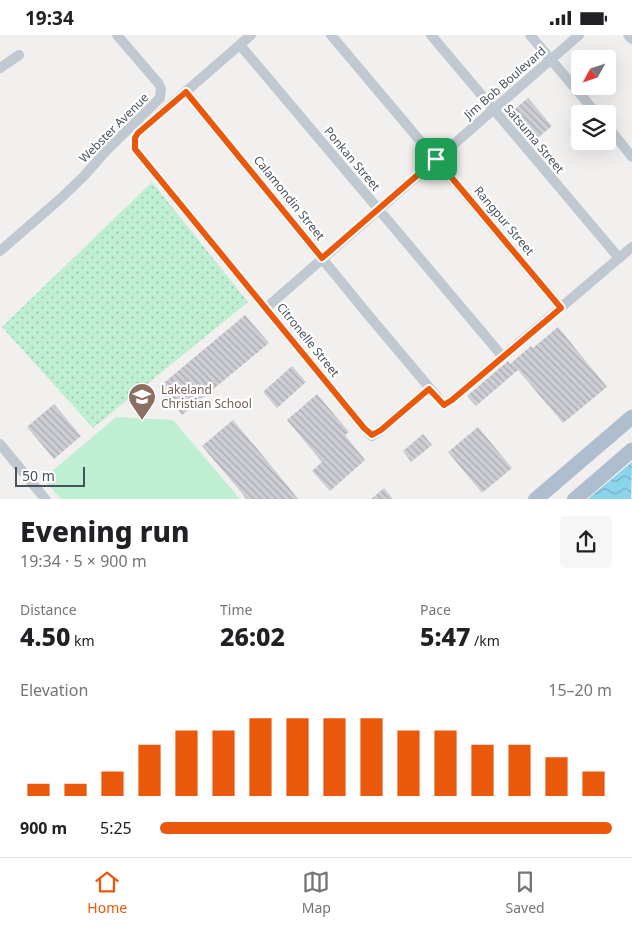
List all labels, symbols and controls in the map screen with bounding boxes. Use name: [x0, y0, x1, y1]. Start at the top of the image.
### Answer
text: 19:34: [25, 5, 74, 31]
street label: Jim Bob Boulevard: [459, 42, 549, 124]
north arrow: [571, 50, 616, 95]
map controls: [571, 50, 616, 150]
street label: Webster Avenue: [75, 89, 152, 166]
street label: Satsuma Street: [500, 101, 569, 177]
button: layers: [571, 105, 616, 150]
street label: Ponkan Street: [320, 123, 385, 195]
pin: [415, 138, 457, 180]
icon: arrive: [422, 145, 450, 173]
street label: Calamondin Street: [250, 152, 329, 244]
street label: Rangpur Street: [470, 183, 539, 259]
street label: Citronelle Street: [273, 299, 344, 381]
place label: Lakeland Christian School: [161, 381, 252, 412]
school or university icon: Lakeland Christian School: [127, 382, 157, 421]
scale bar: [15, 465, 85, 488]
text: 50 m: [22, 466, 55, 485]
text: Evening run: [20, 512, 189, 550]
button: share: [560, 516, 612, 568]
text: 19:34 · 5 × 900 m: [20, 550, 147, 572]
text: Distance: [20, 600, 77, 619]
text: Time: [220, 600, 252, 619]
text: Pace: [420, 600, 451, 619]
text: 4.50: [20, 619, 70, 653]
text: 26:02: [220, 619, 285, 653]
text: 5:47: [420, 619, 470, 653]
text: km: [70, 631, 95, 650]
text: /km: [470, 631, 500, 650]
text: Elevation: [20, 679, 88, 701]
text: 15–20 m: [548, 679, 612, 701]
text: 900 m: [20, 817, 67, 839]
text: 5:25: [100, 817, 132, 839]
tab: Home: [87, 868, 127, 917]
tab: Map: [302, 868, 331, 917]
tab: Saved: [506, 868, 545, 917]

